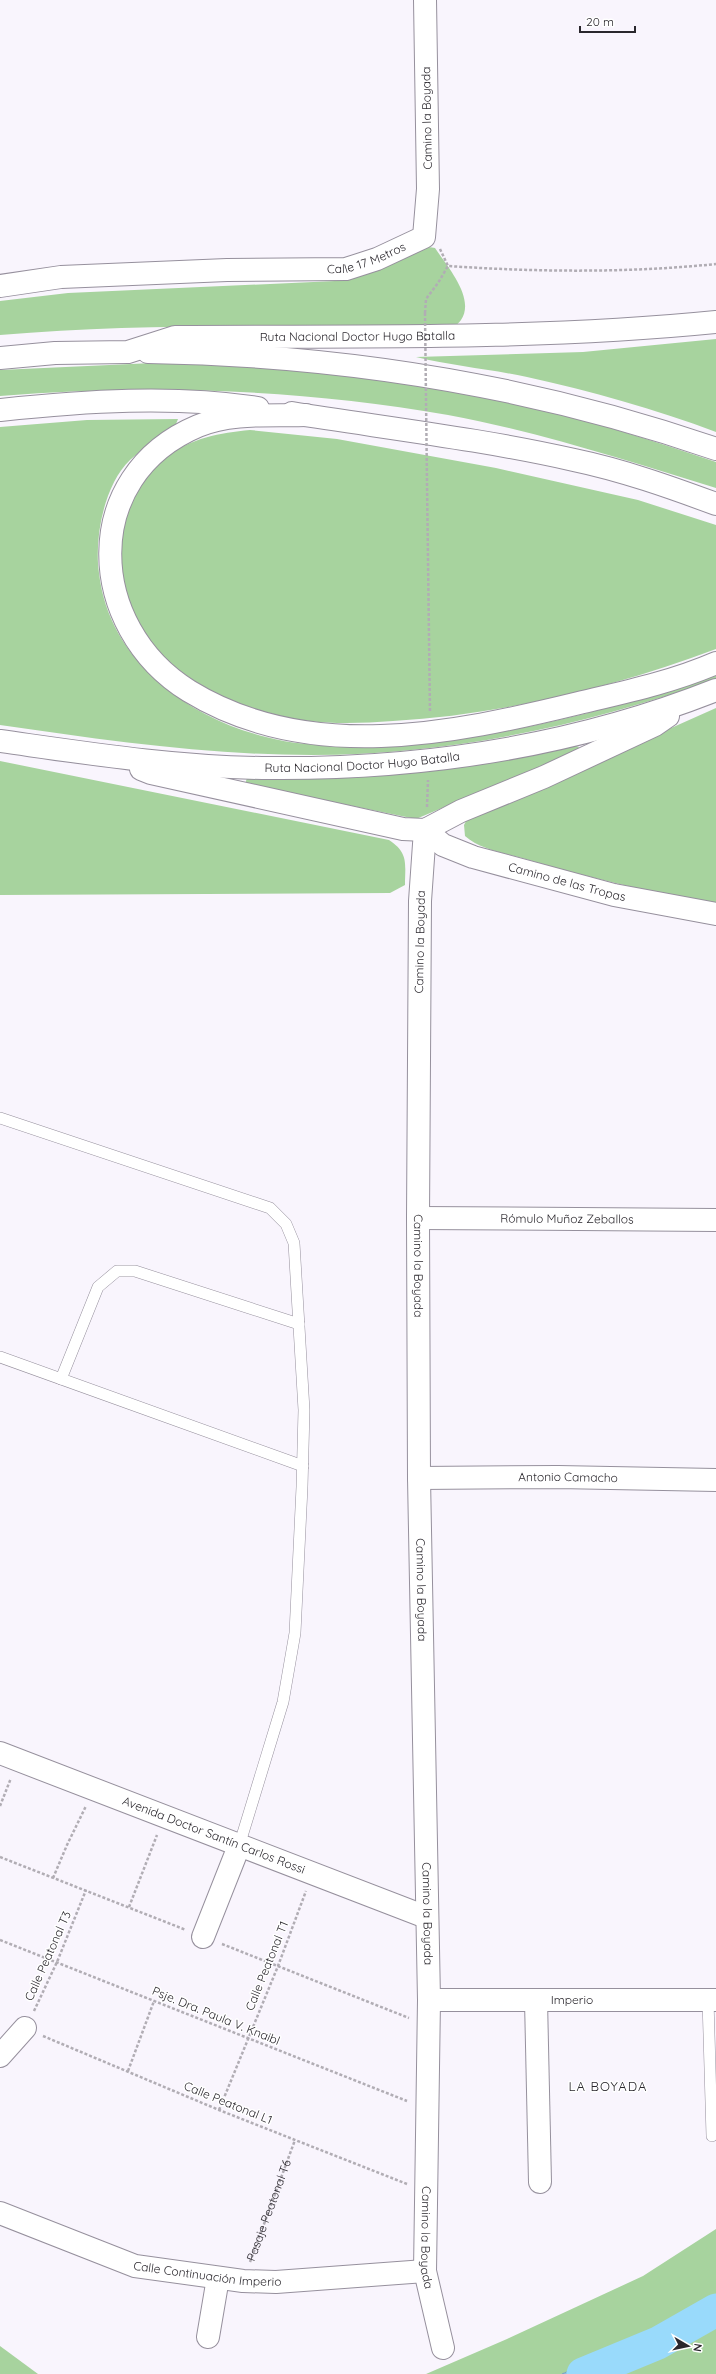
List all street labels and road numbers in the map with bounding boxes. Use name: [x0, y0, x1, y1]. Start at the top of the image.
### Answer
street label: Camino la Boyada: [418, 66, 435, 170]
street label: Calle 17 Metros: [327, 239, 408, 276]
street label: Ruta Nacional Doctor Hugo Batalla: [260, 328, 455, 344]
street label: Ruta Nacional Doctor Hugo Batalla: [265, 748, 461, 775]
street label: Camino de las Tropas: [507, 859, 627, 904]
street label: Camino la Boyada: [411, 890, 428, 994]
street label: Rómulo Muñoz Zeballos: [500, 1211, 634, 1226]
street label: Camino la Boyada: [411, 1214, 426, 1317]
street label: Antonio Camacho: [518, 1469, 618, 1485]
street label: Camino la Boyada: [413, 1538, 430, 1642]
street label: Avenida Doctor Santín Carlos Rossi: [120, 1793, 307, 1877]
street label: Camino la Boyada: [419, 1862, 436, 1965]
street label: Calle Peatonal T3: [21, 1909, 74, 2003]
street label: Calle Peatonal T1: [242, 1919, 291, 2013]
street label: Psje. Dra. Paula V. Knaibl: [150, 1983, 282, 2048]
street label: Imperio: [551, 1992, 593, 2007]
street label: Calle Peatonal L1: [182, 2078, 275, 2127]
street label: Pasaje Peatonal T6: [243, 2157, 294, 2263]
street label: Camino la Boyada: [417, 2186, 437, 2290]
street label: Calle Continuación Imperio: [132, 2258, 282, 2289]

